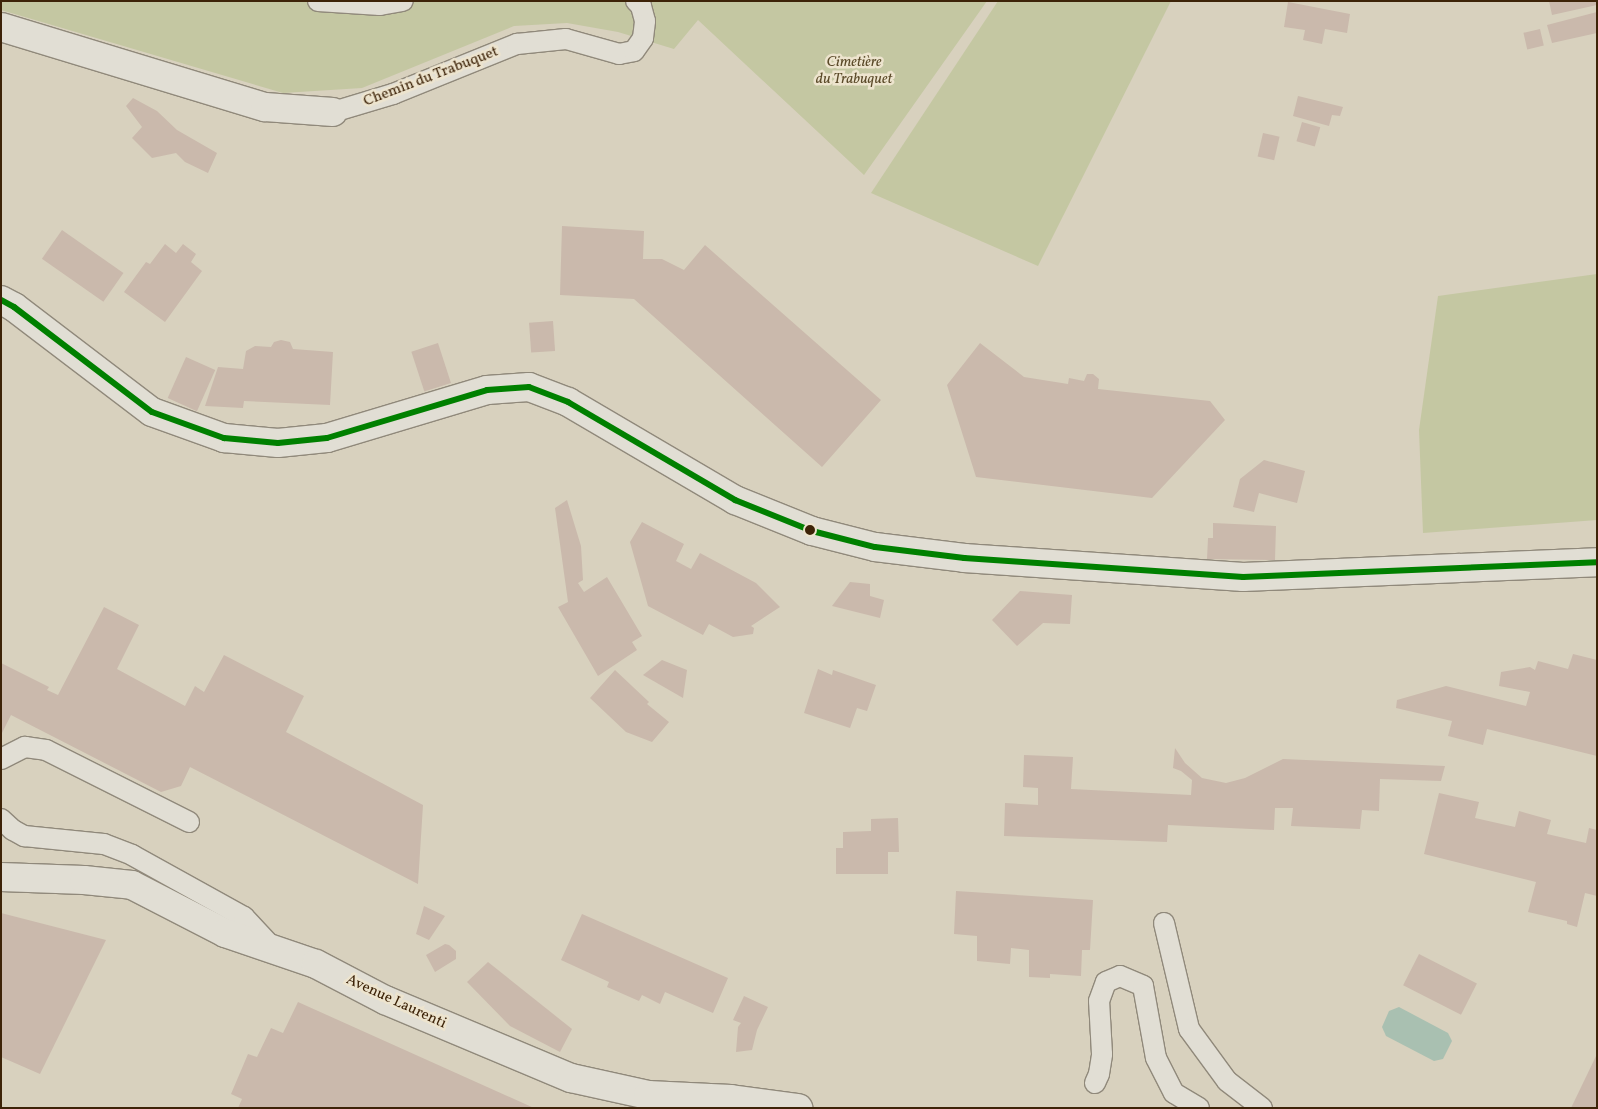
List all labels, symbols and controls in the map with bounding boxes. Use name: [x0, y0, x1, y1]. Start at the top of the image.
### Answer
street label: Chemin du Trabuquet: [361, 43, 501, 111]
park label: Cimetière du Trabuquet: [816, 53, 892, 88]
unlabelled marker: [805, 525, 815, 535]
street label: Avenue Laurenti: [343, 971, 449, 1033]

